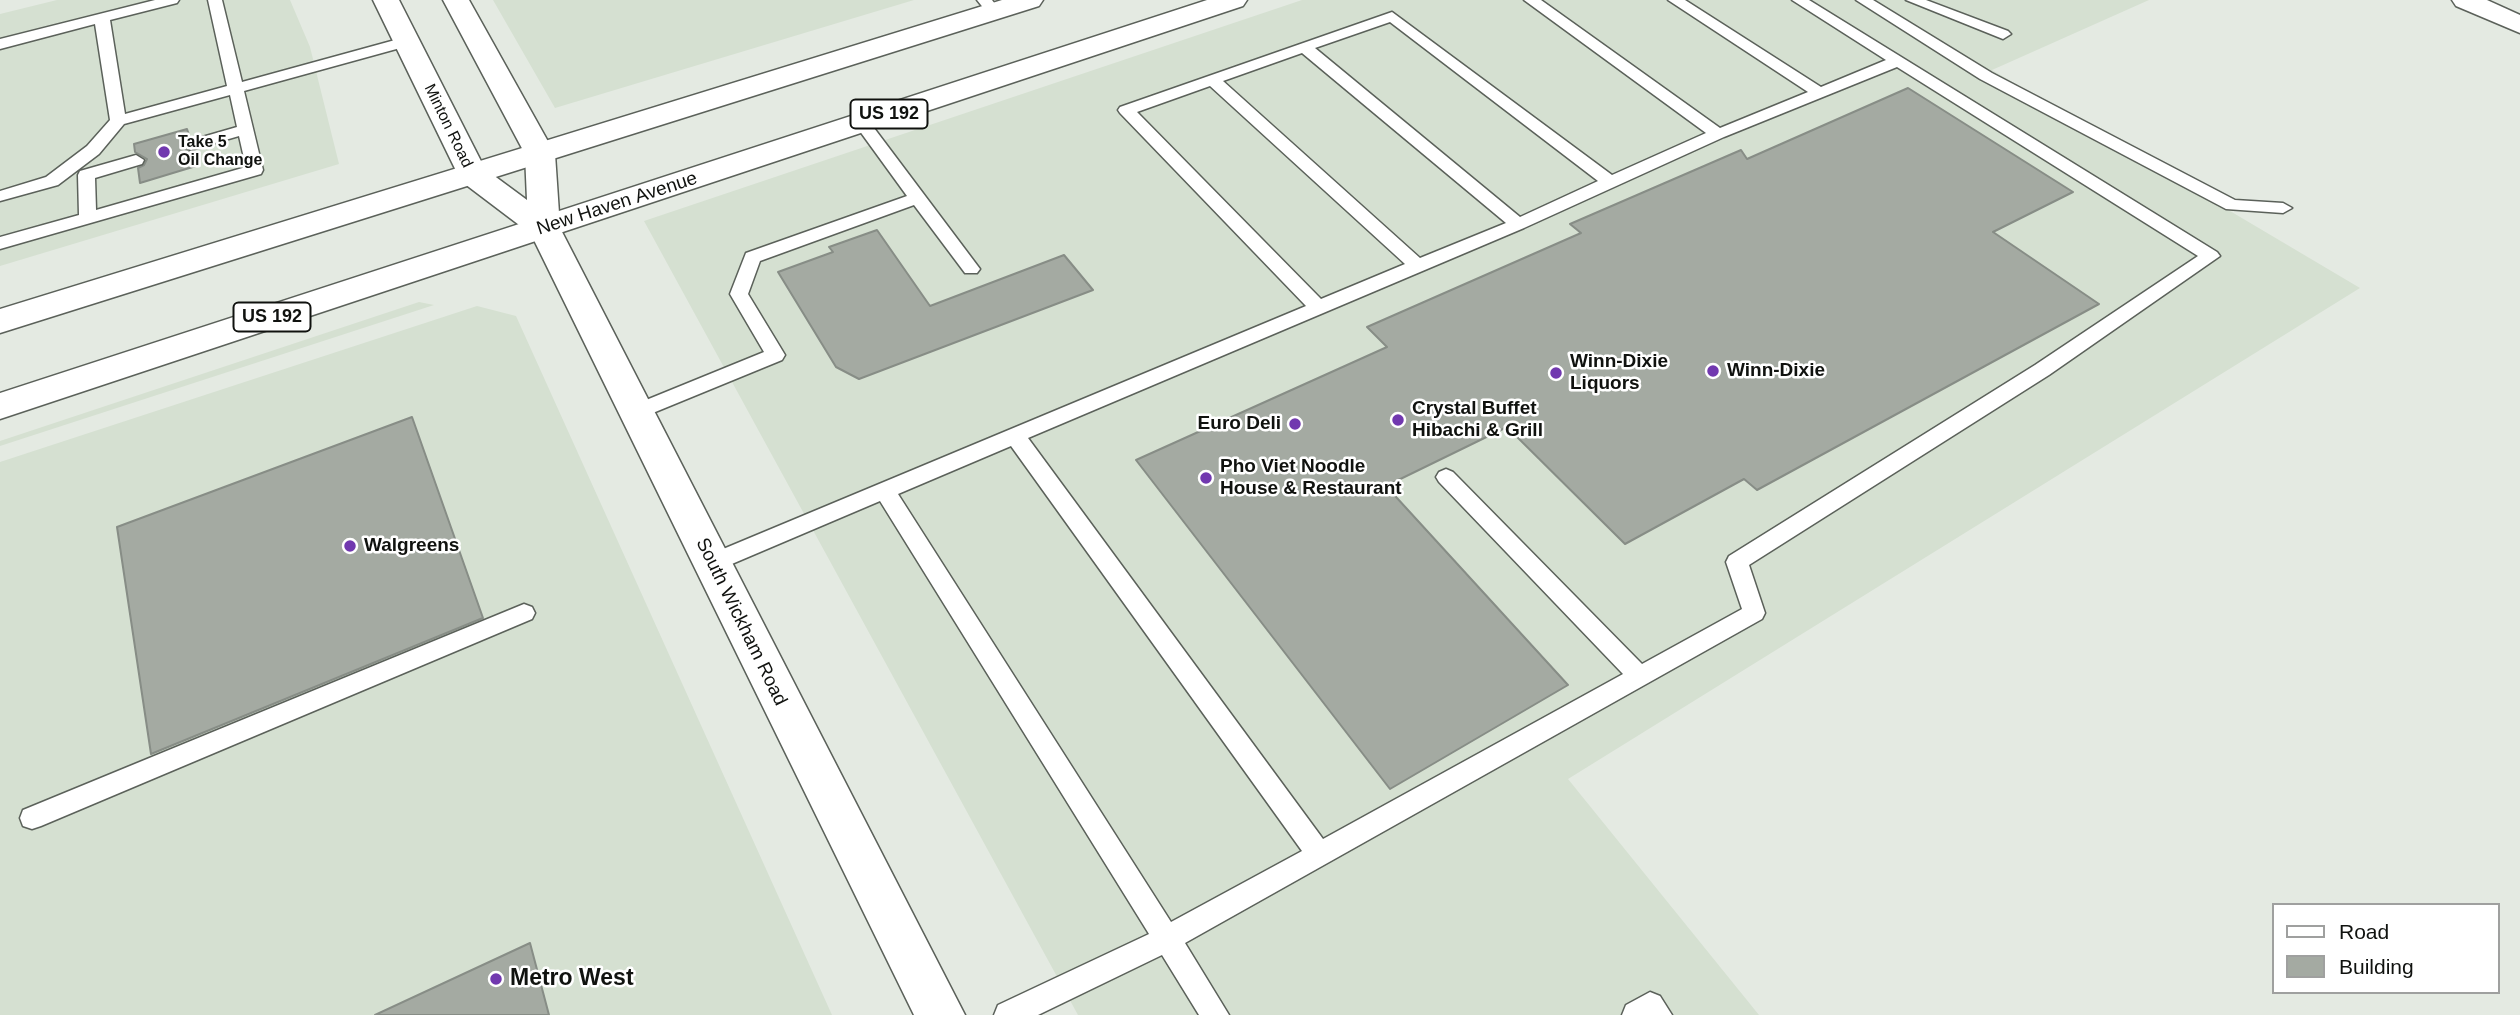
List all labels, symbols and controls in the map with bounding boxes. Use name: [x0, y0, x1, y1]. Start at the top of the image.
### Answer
street label: Minton Road: [419, 81, 477, 171]
road number: US 192: [850, 100, 928, 128]
place label: Take 5 Oil Change: [178, 133, 262, 171]
marker: Take 5 Oil Change: [156, 144, 172, 160]
street label: New Haven Avenue: [534, 167, 700, 241]
road number: US 192: [233, 302, 310, 332]
place label: Winn-Dixie Liquors: [1570, 351, 1668, 395]
place label: Winn-Dixie: [1727, 360, 1825, 382]
marker: Winn-Dixie: [1705, 363, 1721, 379]
marker: Winn-Dixie Liquors: [1548, 365, 1564, 381]
place label: Crystal Buffet Hibachi & Grill: [1412, 398, 1543, 442]
marker: Crystal Buffet Hibachi & Grill: [1390, 412, 1406, 428]
place label: Euro Deli: [1198, 413, 1281, 435]
marker: Euro Deli: [1287, 416, 1303, 432]
place label: Pho Viet Noodle House & Restaurant: [1220, 456, 1402, 500]
marker: Pho Viet Noodle House & Restaurant: [1198, 470, 1214, 486]
street label: South Wickham Road: [690, 534, 792, 710]
place label: Walgreens: [364, 535, 459, 557]
marker: Walgreens: [342, 538, 358, 554]
legend: [2272, 903, 2499, 994]
text: Road: [2339, 920, 2389, 943]
text: Building: [2339, 955, 2414, 978]
place label: Metro West: [510, 965, 634, 993]
marker: Metro West: [488, 971, 504, 987]

